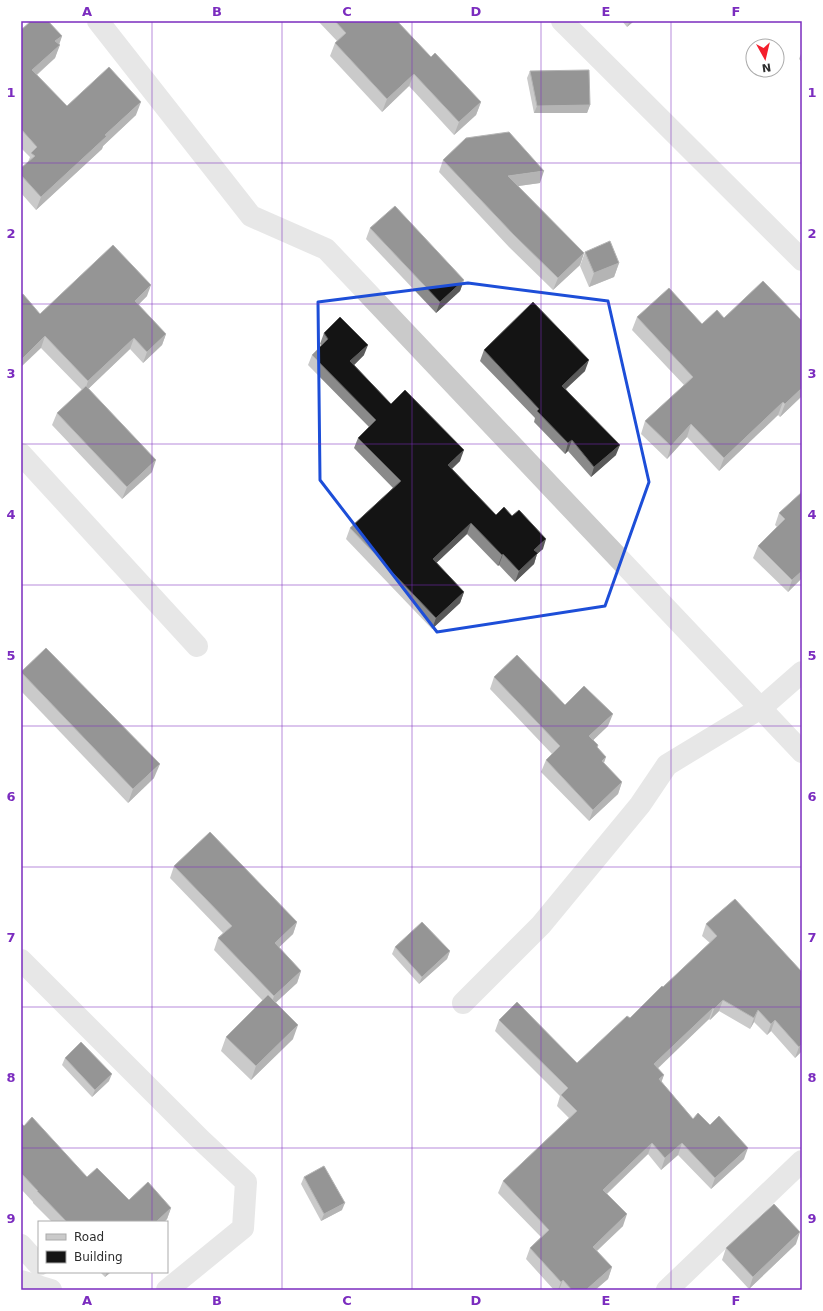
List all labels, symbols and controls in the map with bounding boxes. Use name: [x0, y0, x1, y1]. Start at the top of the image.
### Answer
text: A: [82, 4, 92, 19]
text: B: [212, 4, 222, 19]
text: C: [342, 4, 352, 19]
text: D: [471, 4, 482, 19]
text: E: [602, 4, 610, 19]
text: F: [732, 4, 740, 19]
north arrow: [745, 38, 785, 78]
text: N: [761, 60, 772, 74]
text: 1: [6, 85, 16, 100]
text: 1: [807, 85, 817, 100]
text: 2: [6, 226, 16, 241]
text: 2: [807, 226, 817, 241]
text: 3: [6, 366, 16, 381]
text: 3: [807, 366, 817, 381]
text: 4: [6, 507, 16, 522]
text: 4: [807, 507, 817, 522]
text: 5: [6, 648, 16, 663]
text: 5: [807, 648, 817, 663]
text: 6: [6, 789, 16, 804]
text: 6: [807, 789, 817, 804]
text: 7: [6, 930, 16, 945]
text: 7: [807, 930, 817, 945]
text: 8: [6, 1070, 16, 1085]
text: 8: [807, 1070, 817, 1085]
text: 9: [6, 1211, 16, 1226]
text: 9: [807, 1211, 817, 1226]
legend: [38, 1221, 168, 1273]
text: Road: [74, 1230, 104, 1244]
text: Building: [74, 1250, 123, 1264]
text: A: [82, 1293, 92, 1308]
text: B: [212, 1293, 222, 1308]
text: C: [342, 1293, 352, 1308]
text: D: [471, 1293, 482, 1308]
text: E: [602, 1293, 610, 1308]
text: F: [732, 1293, 740, 1308]

